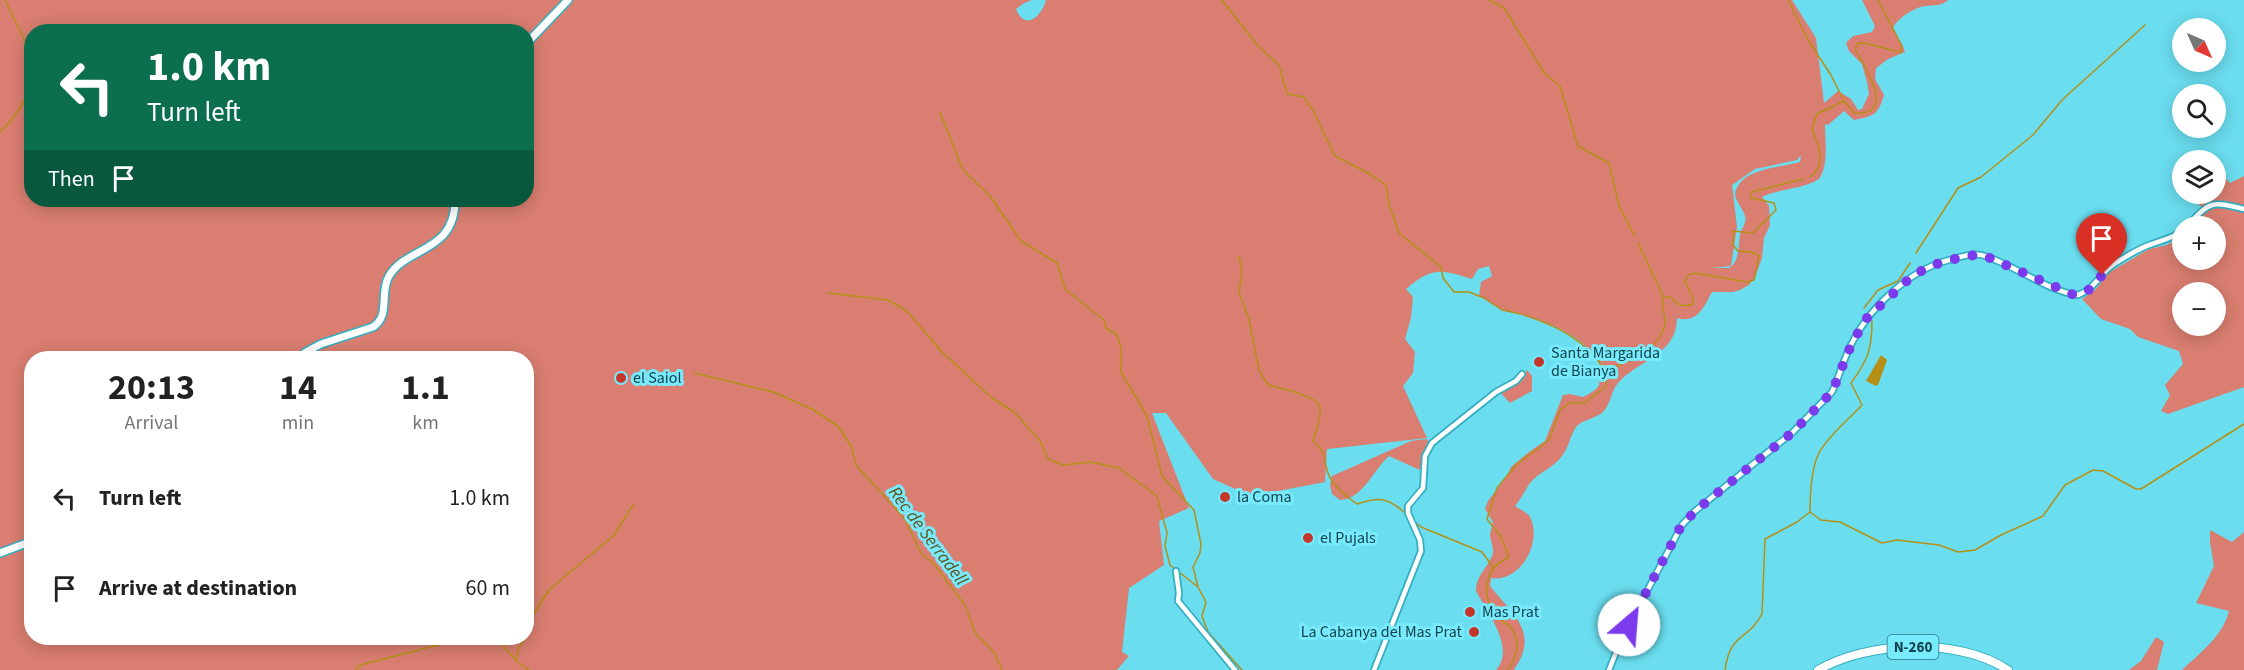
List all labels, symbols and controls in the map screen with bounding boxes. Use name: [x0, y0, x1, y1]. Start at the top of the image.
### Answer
north arrow: [2172, 18, 2226, 72]
map controls: [2172, 18, 2226, 336]
text: 1.0 km: [147, 37, 271, 97]
icon: left: [48, 48, 126, 126]
button: search: [2172, 84, 2226, 138]
text: Turn left: [147, 93, 241, 132]
button: layers: [2172, 150, 2226, 204]
icon: arrive: [107, 162, 140, 195]
text: Then: [48, 163, 95, 195]
pin: [2076, 213, 2127, 275]
button: +: [2172, 216, 2226, 270]
icon: arrive: [2085, 222, 2118, 255]
button: −: [2172, 282, 2226, 336]
place label: Santa Margarida de Bianya: [1551, 342, 1660, 382]
marker: Santa Margarida de Bianya: [1532, 355, 1546, 369]
text: 20:13: [108, 362, 195, 413]
text: 14: [279, 362, 317, 413]
text: 1.1: [401, 362, 450, 413]
place label: el Saiol: [633, 367, 682, 389]
marker: el Saiol: [614, 371, 628, 385]
text: Arrival: [125, 409, 178, 437]
text: min: [282, 409, 314, 437]
text: km: [412, 409, 439, 437]
water label: Rec de Serradell: [882, 481, 974, 591]
icon: left: [48, 482, 81, 515]
text: Turn left: [99, 482, 181, 514]
text: 1.0 km: [449, 482, 510, 514]
place label: la Coma: [1237, 486, 1291, 508]
marker: la Coma: [1218, 490, 1232, 504]
place label: el Pujals: [1320, 527, 1376, 549]
marker: el Pujals: [1301, 531, 1315, 545]
icon: arrive: [48, 572, 81, 605]
text: Arrive at destination: [99, 572, 297, 604]
text: 60 m: [465, 572, 510, 604]
position arrow: [1597, 593, 1661, 657]
place label: Mas Prat: [1482, 601, 1540, 623]
marker: Mas Prat: [1463, 605, 1477, 619]
place label: La Cabanya del Mas Prat: [1301, 621, 1463, 643]
marker: La Cabanya del Mas Prat: [1467, 625, 1481, 639]
road number: N-260: [1888, 635, 1938, 659]

